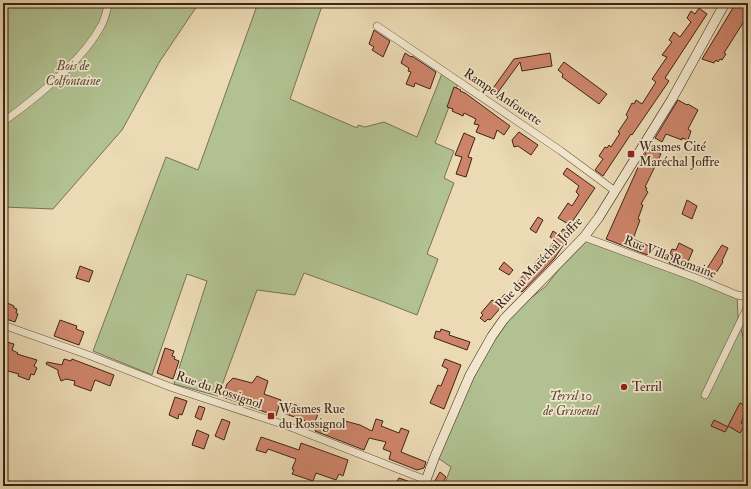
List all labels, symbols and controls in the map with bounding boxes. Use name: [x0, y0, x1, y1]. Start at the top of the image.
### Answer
park label: Bois de Colfontaine: [46, 58, 101, 89]
street label: Rampe Anfouette: [460, 65, 546, 130]
place label: Wasmes Cité Maréchal Joffre: [638, 139, 720, 170]
marker: Wasmes Cité Maréchal Joffre: [626, 149, 636, 159]
street label: Rue du Maréchal Joffre: [492, 213, 586, 312]
street label: Rue Villa Romaine: [621, 232, 719, 282]
street label: Rue du Rossignol: [174, 368, 265, 412]
place label: Terril: [632, 379, 663, 395]
marker: Terril: [619, 382, 629, 392]
park label: Terril 10 de Grisoeuil: [542, 388, 600, 419]
place label: Wasmes Rue du Rossignol: [278, 401, 346, 432]
marker: Wasmes Rue du Rossignol: [266, 411, 276, 421]

